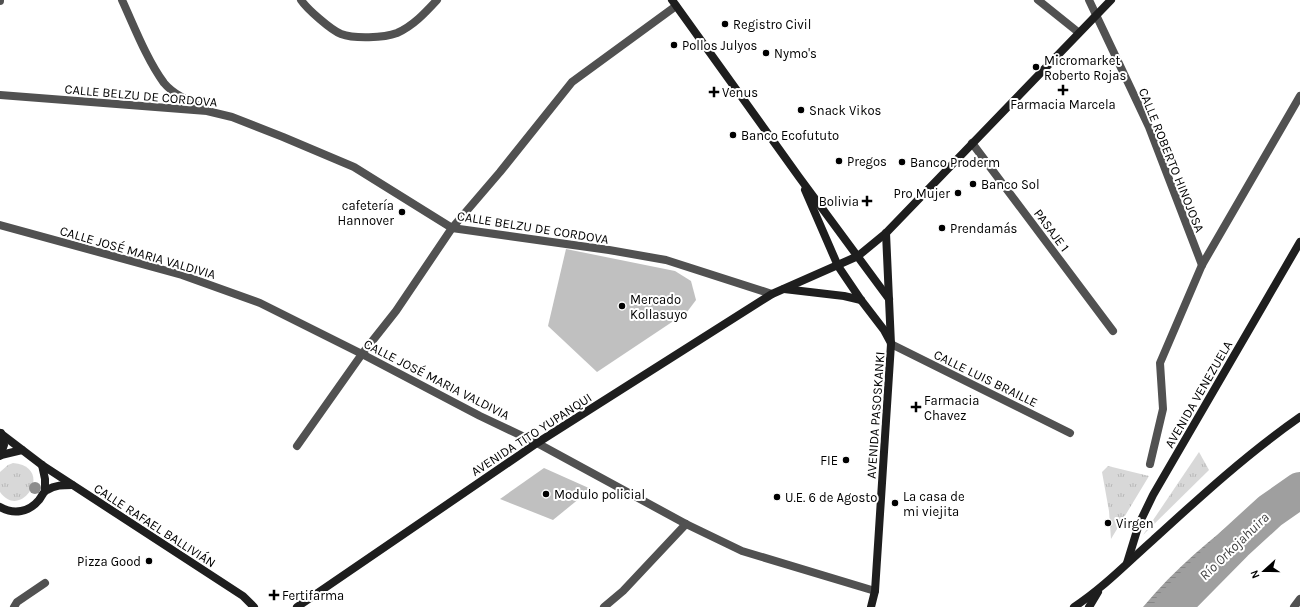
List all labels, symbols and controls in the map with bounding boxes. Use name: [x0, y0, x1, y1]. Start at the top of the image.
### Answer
place label: Registro Civil: [733, 17, 811, 32]
marker: Registro Civil: [720, 19, 730, 29]
place label: Pollos Julyos: [682, 38, 758, 53]
marker: Pollos Julyos: [669, 40, 679, 50]
place label: Nymo's: [774, 46, 817, 61]
marker: Nymo's: [761, 48, 771, 58]
place label: Micromarket Roberto Rojas: [1044, 53, 1127, 83]
marker: Micromarket Roberto Rojas: [1031, 62, 1041, 72]
street label: CALLE BELZU DE CORDOVA: [64, 81, 218, 110]
place label: Venus: [722, 85, 758, 100]
marker: Farmacia Marcela: [1058, 85, 1068, 95]
street label: CALLE ROBERTO HINOJOSA: [1136, 86, 1208, 235]
marker: Venus: [709, 87, 719, 97]
place label: Farmacia Marcela: [1010, 97, 1116, 112]
place label: Snack Vikos: [809, 103, 882, 118]
marker: Snack Vikos: [796, 105, 806, 115]
place label: Banco Ecofututo: [741, 128, 839, 143]
marker: Banco Ecofututo: [728, 130, 738, 140]
place label: Pregos: [847, 154, 887, 169]
place label: Banco Proderm: [910, 155, 1000, 170]
marker: Pregos: [834, 156, 844, 166]
marker: Banco Proderm: [897, 157, 907, 167]
place label: Banco Sol: [981, 177, 1040, 192]
marker: Banco Sol: [968, 179, 978, 189]
place label: Pro Mujer: [894, 186, 950, 201]
marker: Pro Mujer: [953, 188, 963, 198]
place label: Bolivia: [819, 194, 859, 209]
marker: Bolivia: [862, 196, 872, 206]
place label: cafetería Hannover: [337, 198, 394, 228]
street label: PASAJE 1: [1031, 206, 1072, 255]
marker: cafetería Hannover: [397, 207, 407, 217]
street label: CALLE BELZU DE CORDOVA: [456, 208, 610, 247]
street label: CALLE JOSÉ MARIA VALDIVIA: [58, 221, 219, 282]
place label: Prendamás: [950, 221, 1018, 236]
marker: Prendamás: [937, 223, 947, 233]
place label: Mercado Kollasuyo: [630, 292, 687, 322]
marker: Mercado Kollasuyo: [617, 301, 627, 311]
street label: CALLE JOSÉ MARIA VALDIVIA: [361, 334, 514, 423]
street label: AVENIDA VENEZUELA: [1162, 338, 1236, 451]
street label: CALLE LUIS BRAILLE: [931, 347, 1040, 410]
street label: AVENIDA PASOSKANKI: [864, 351, 887, 479]
street label: AVENIDA TITO YUPANQUI: [468, 390, 594, 479]
place label: Farmacia Chavez: [924, 393, 979, 423]
marker: Farmacia Chavez: [911, 402, 921, 412]
place label: FIE: [820, 453, 838, 468]
marker: FIE: [841, 455, 851, 465]
street label: CALLE RAFAEL BALLIVIÁN: [91, 479, 219, 570]
place label: Modulo policial: [554, 487, 645, 502]
marker: Modulo policial: [541, 489, 551, 499]
place label: La casa de mi viejita: [903, 489, 965, 519]
place label: U.E. 6 de Agosto: [785, 490, 877, 505]
marker: U.E. 6 de Agosto: [772, 492, 782, 502]
marker: La casa de mi viejita: [890, 498, 900, 508]
water label: Río Orkojahuira: [1196, 509, 1273, 584]
place label: Virgen: [1116, 516, 1154, 531]
marker: Virgen: [1103, 518, 1113, 528]
north arrow: [1244, 551, 1284, 591]
place label: Pizza Good: [77, 554, 141, 569]
marker: Pizza Good: [144, 556, 154, 566]
text: N: [1248, 568, 1263, 580]
place label: Fertifarma: [282, 588, 344, 603]
marker: Fertifarma: [269, 590, 279, 600]

